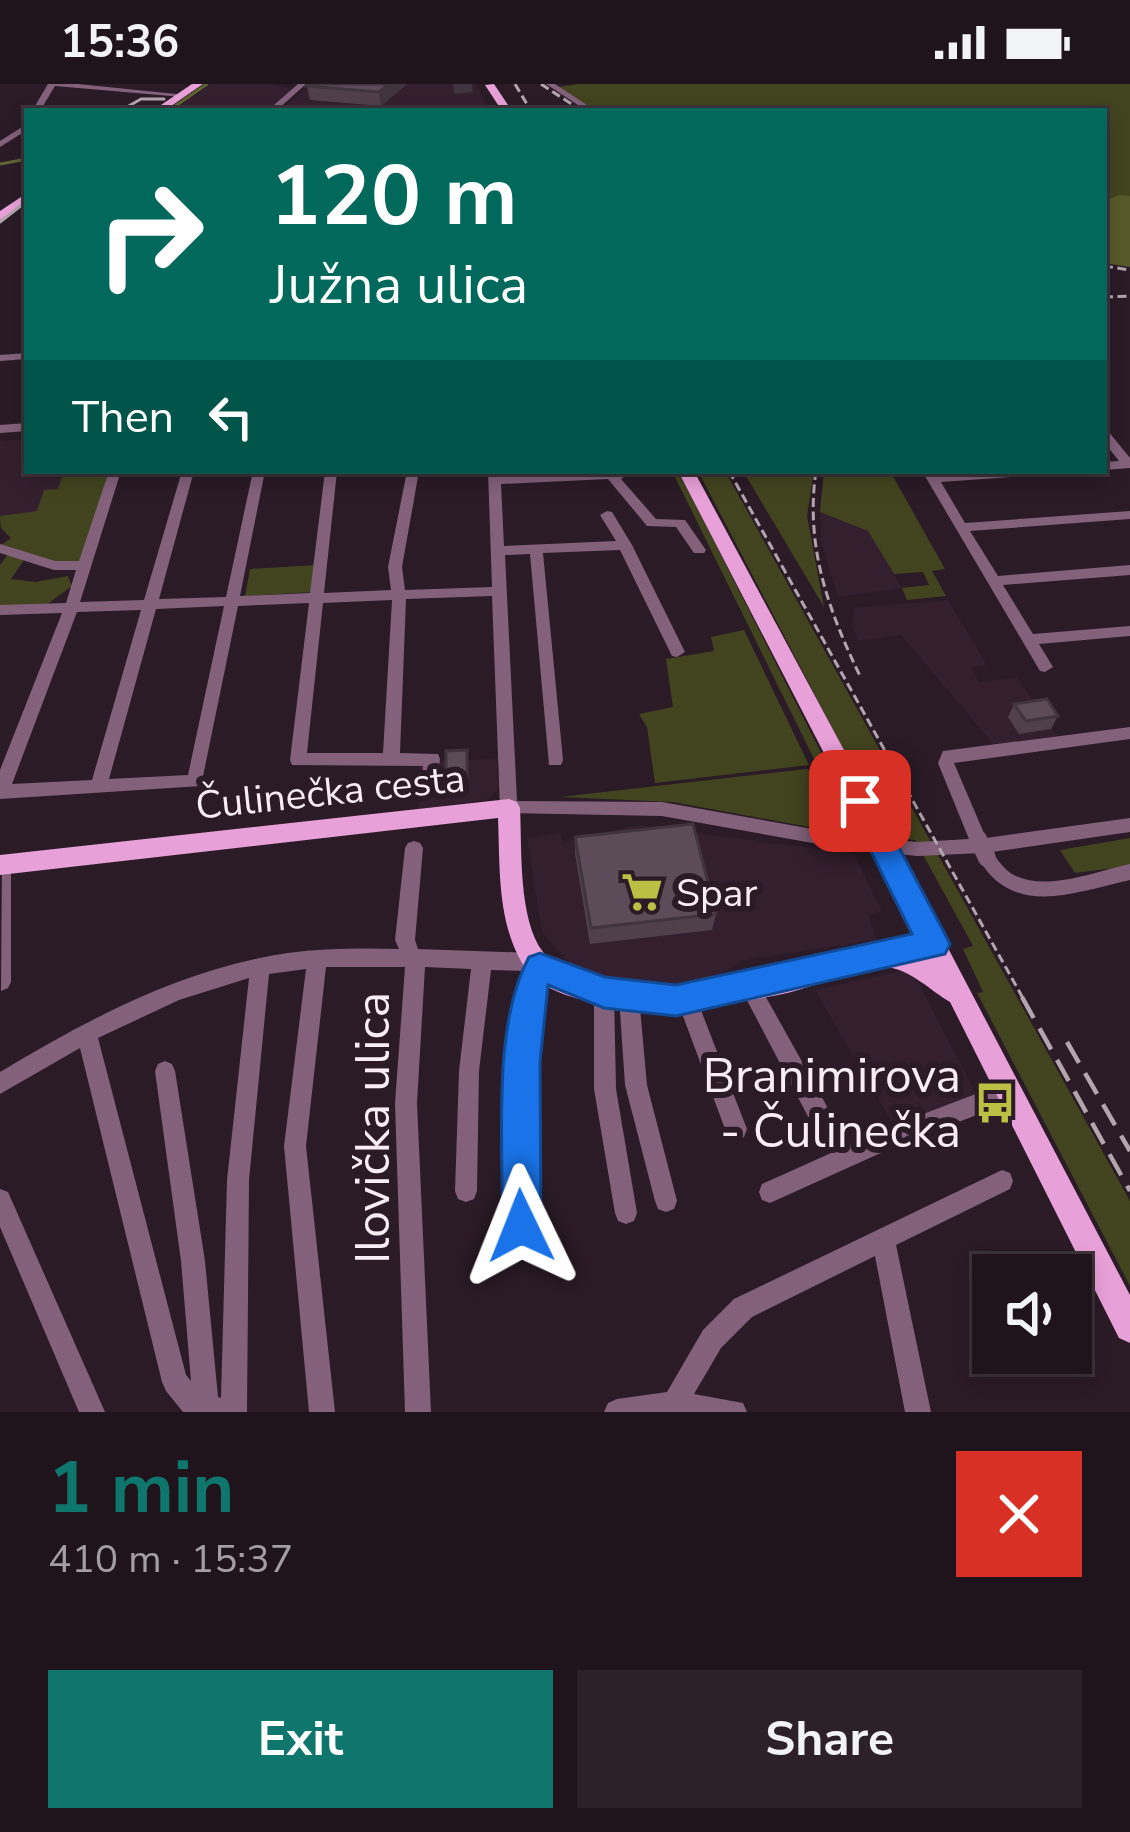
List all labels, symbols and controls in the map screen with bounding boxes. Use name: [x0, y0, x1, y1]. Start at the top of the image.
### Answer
text: 15:36: [60, 12, 179, 73]
text: 120 m: [270, 139, 518, 254]
icon: right: [72, 156, 228, 312]
text: Južna ulica: [270, 248, 528, 322]
icon: left: [198, 384, 264, 450]
text: Then: [72, 387, 174, 448]
pin: [809, 750, 911, 852]
street label: Čulinečka cesta: [193, 752, 467, 833]
icon: arrive: [827, 768, 893, 834]
place label: Spar: [676, 867, 757, 920]
supermarket icon: Spar: [619, 869, 665, 915]
street label: Ilovička ulica: [340, 992, 406, 1264]
place label: Branimirova - Čulinečka: [703, 1043, 961, 1164]
bus stop icon: Branimirova - Čulinečka: [972, 1080, 1018, 1126]
position arrow: [458, 1163, 584, 1289]
map controls: [972, 1254, 1092, 1374]
button: sound: [972, 1254, 1092, 1374]
text: 1 min: [48, 1439, 234, 1537]
button: close: [956, 1451, 1082, 1577]
text: 410 m · 15:37: [48, 1533, 293, 1586]
button: Exit: [48, 1670, 553, 1808]
button: Share: [577, 1670, 1082, 1808]

